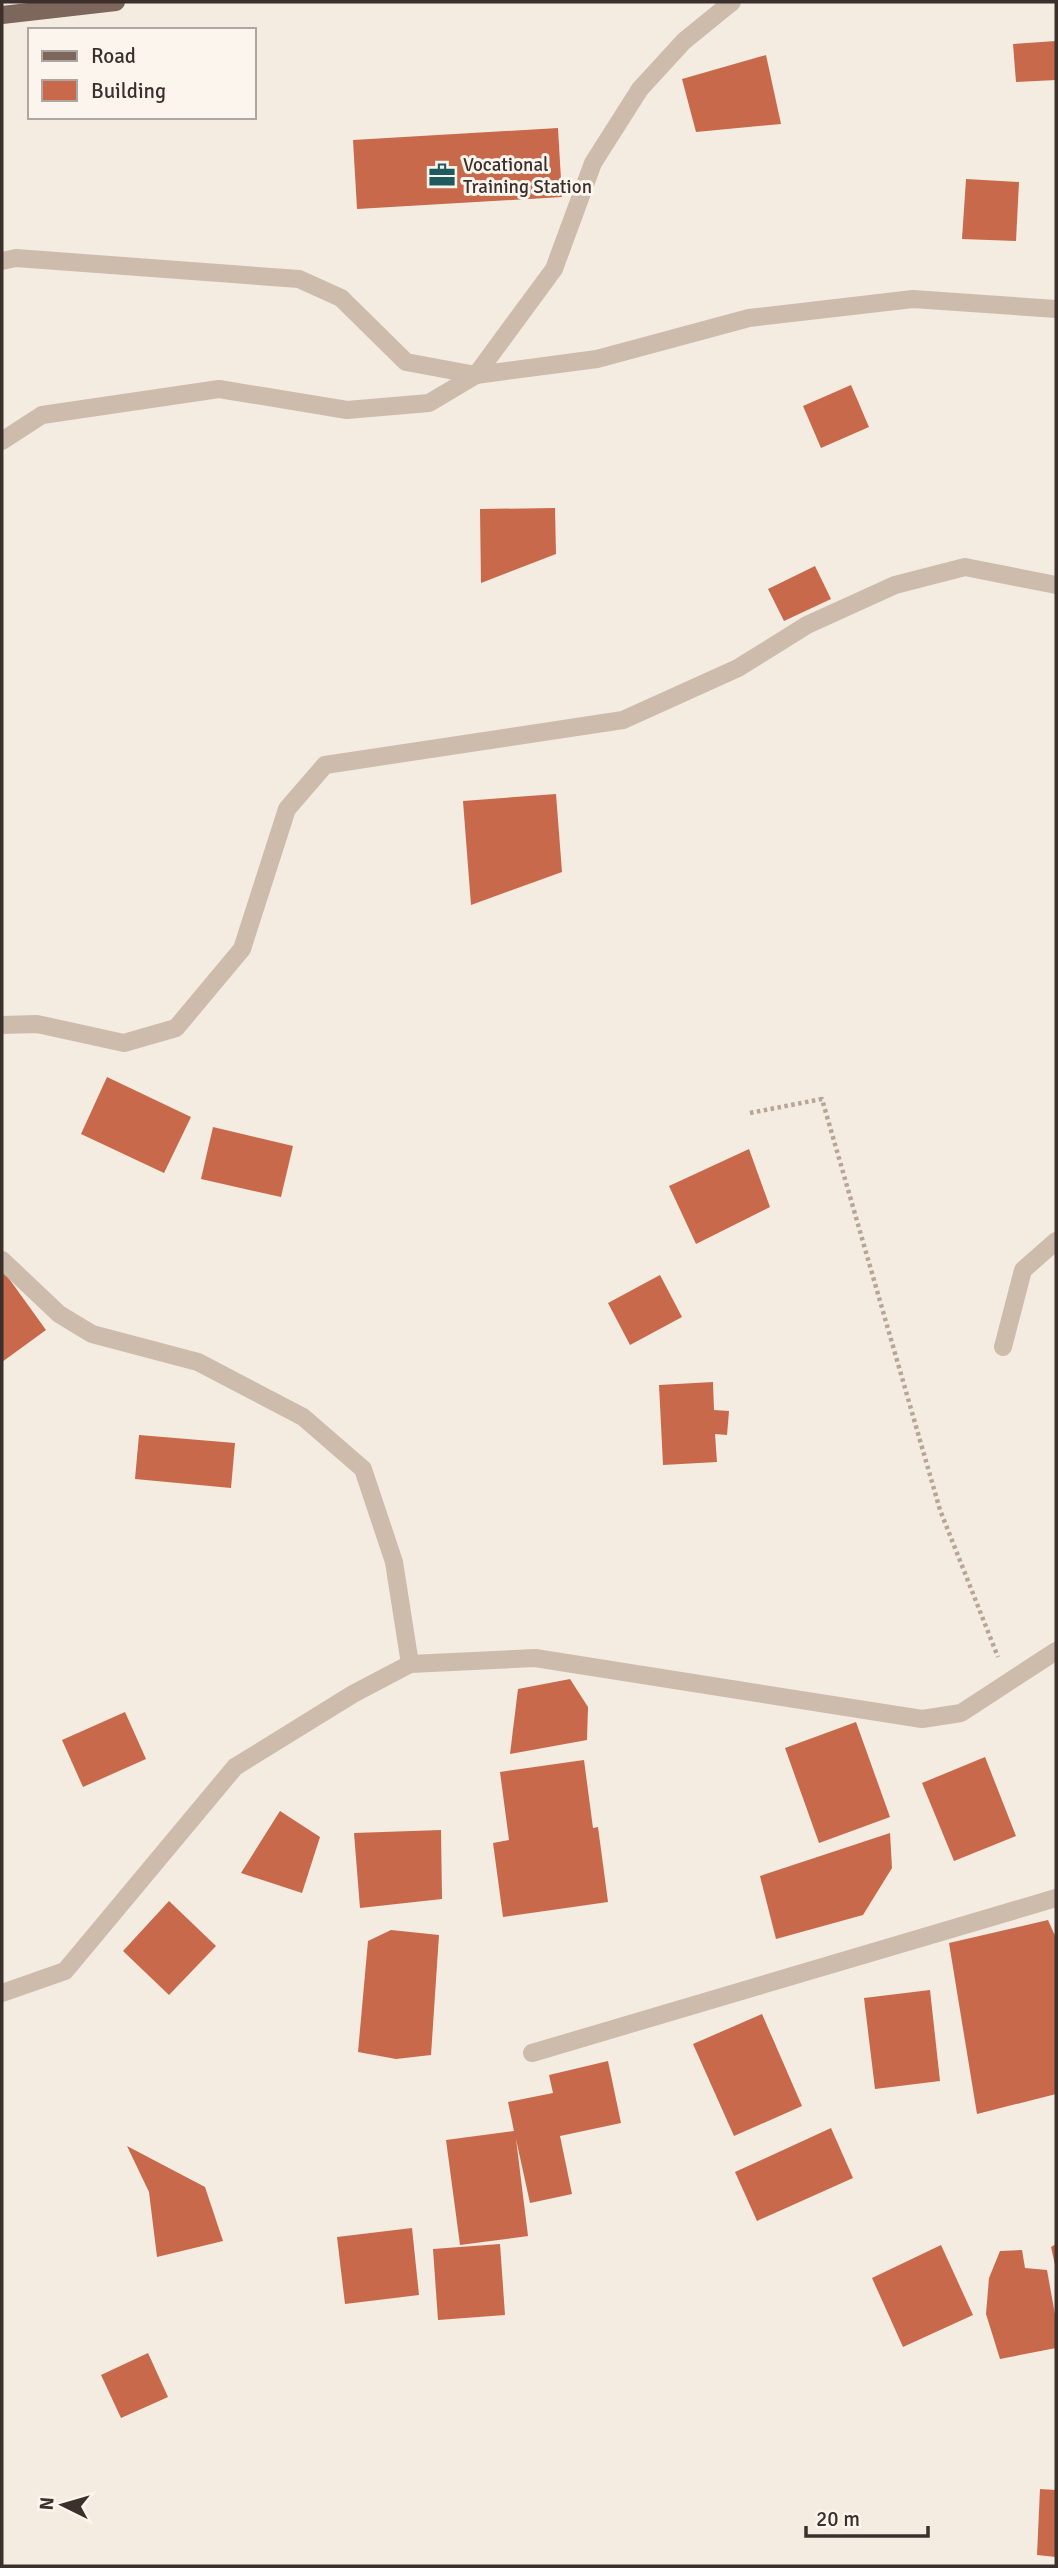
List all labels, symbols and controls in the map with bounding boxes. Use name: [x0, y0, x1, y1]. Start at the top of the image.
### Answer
legend: [28, 28, 256, 119]
text: Road: [91, 43, 136, 69]
text: Building: [91, 78, 166, 104]
place label: Vocational Training Station: [463, 153, 592, 199]
office icon: Vocational Training Station: [427, 160, 457, 190]
north arrow: [28, 2470, 98, 2540]
scale bar: [806, 2494, 928, 2538]
text: N: [35, 2496, 60, 2511]
text: 20 m: [816, 2506, 860, 2532]

